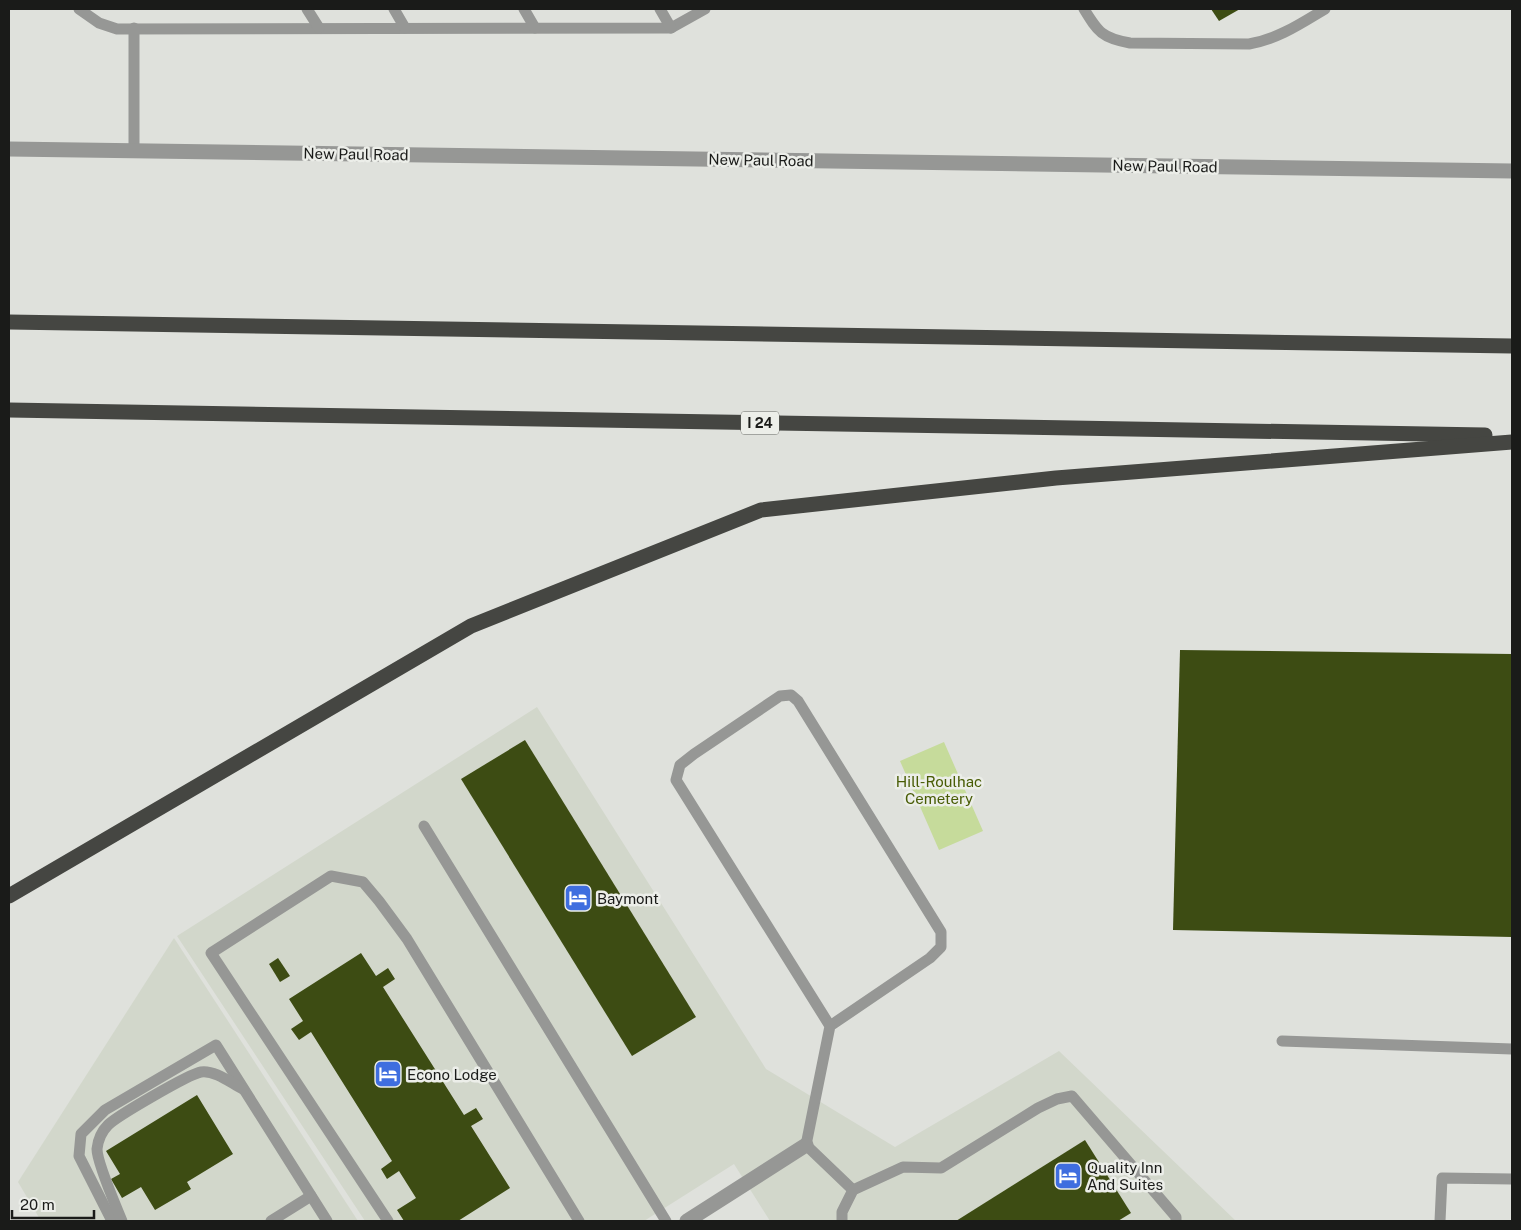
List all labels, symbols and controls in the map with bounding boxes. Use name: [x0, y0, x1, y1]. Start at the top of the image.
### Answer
street label: New Paul Road: [303, 145, 409, 163]
street label: New Paul Road: [708, 151, 814, 169]
street label: New Paul Road: [1112, 157, 1218, 175]
road number: I 24: [741, 412, 779, 434]
park label: Hill-Roulhac Cemetery: [896, 773, 982, 807]
hotel icon: Baymont: [563, 883, 593, 913]
place label: Baymont: [597, 890, 659, 907]
hotel icon: Econo Lodge: [373, 1059, 403, 1089]
place label: Econo Lodge: [407, 1066, 497, 1083]
place label: Quality Inn And Suites: [1087, 1159, 1163, 1193]
hotel icon: Quality Inn And Suites: [1053, 1161, 1083, 1191]
scale bar: [12, 1188, 95, 1220]
text: 20 m: [20, 1196, 55, 1213]

